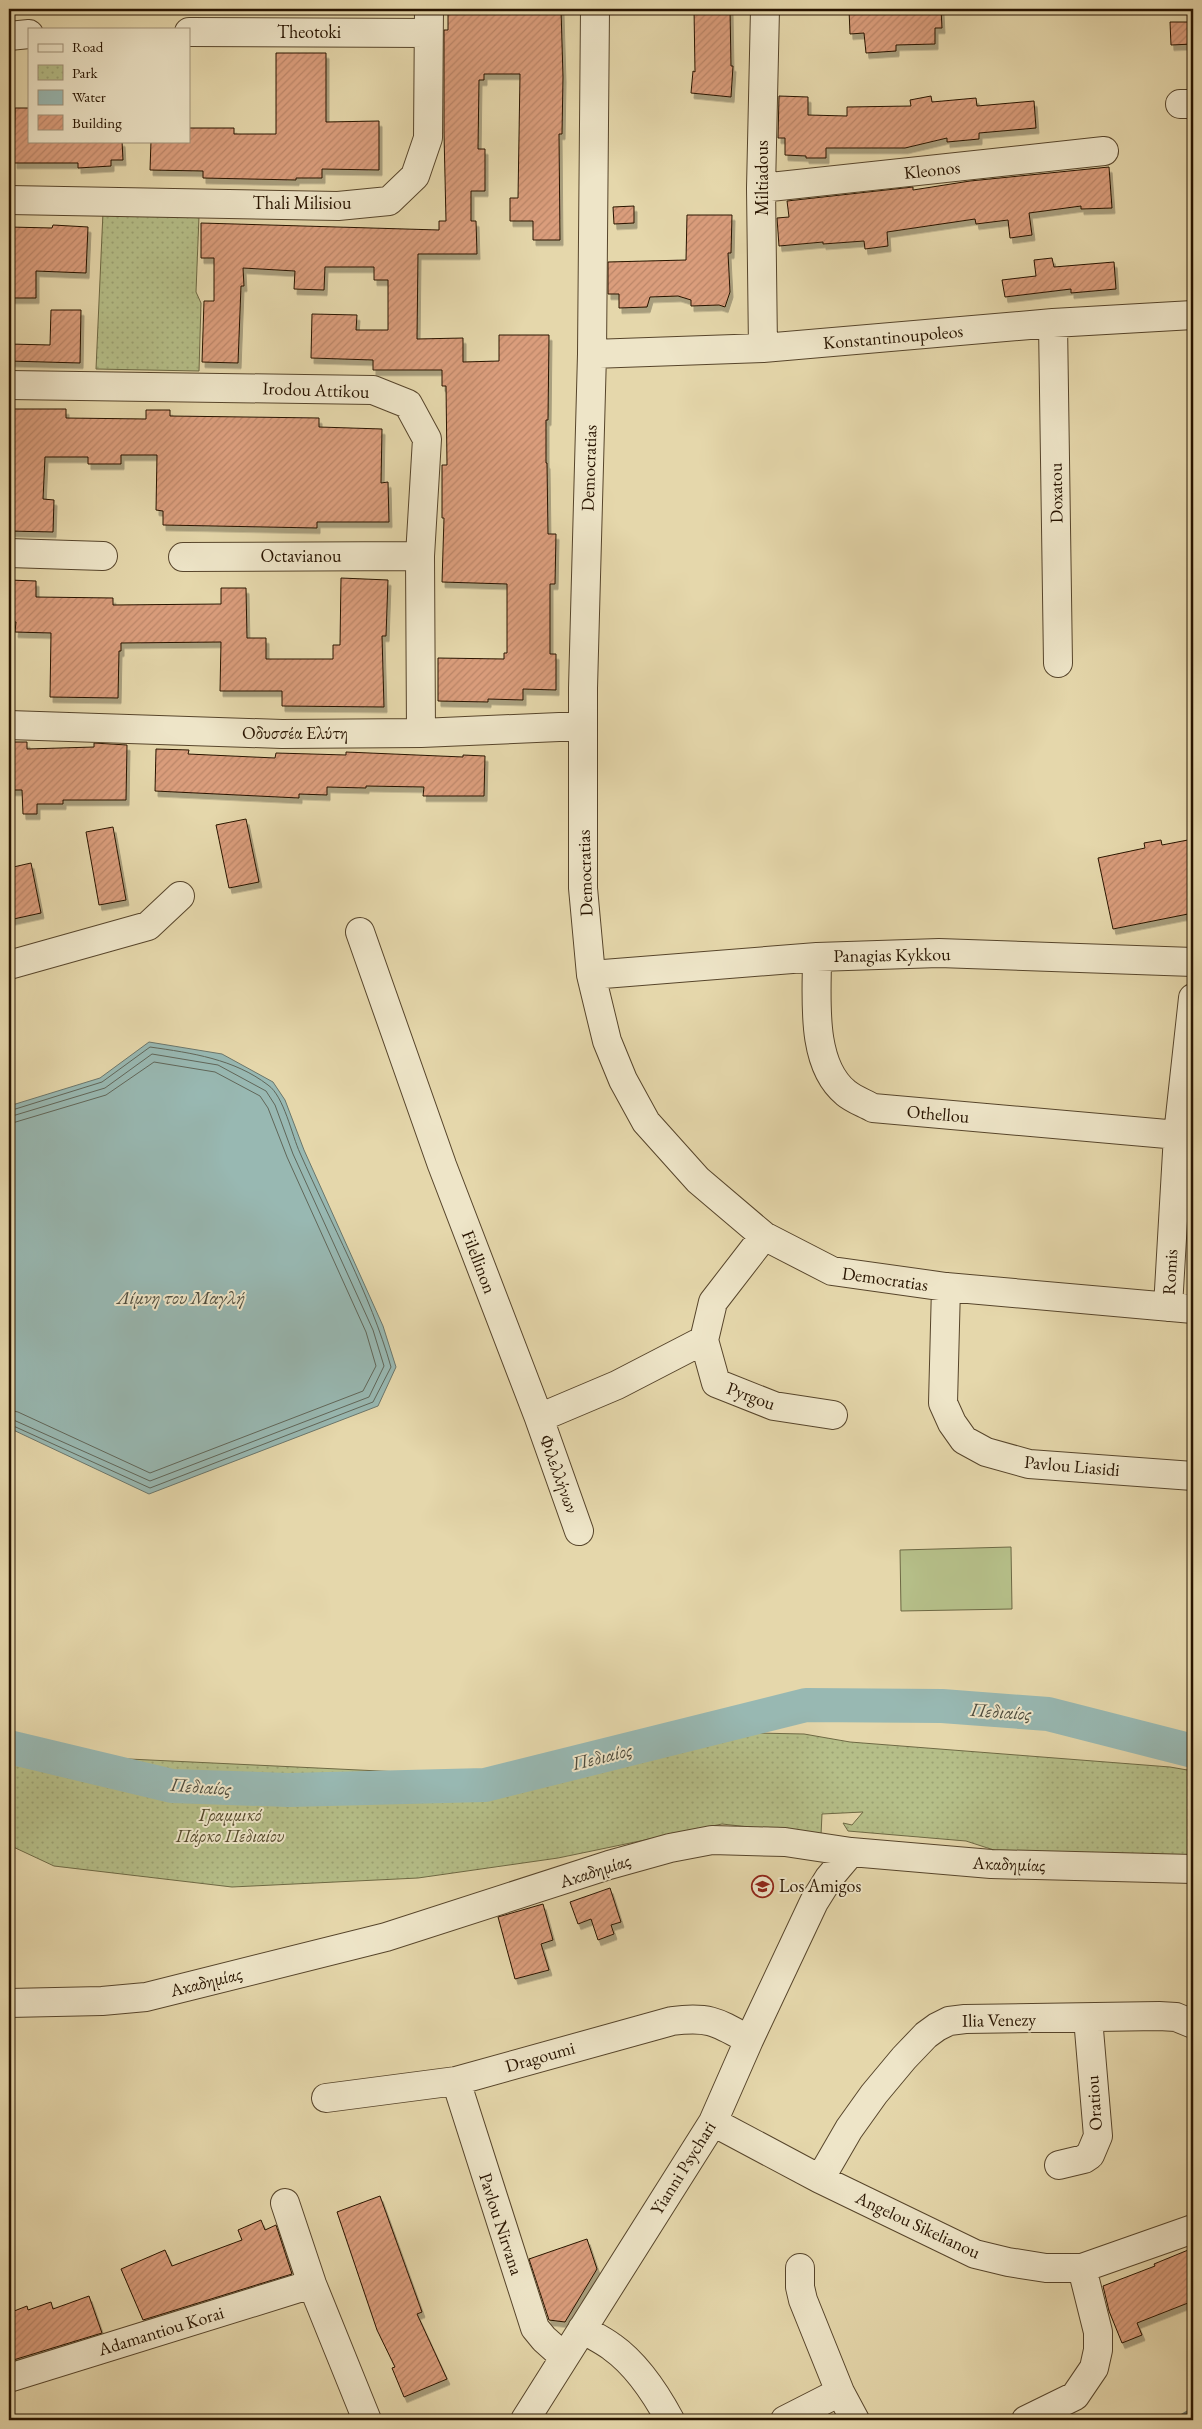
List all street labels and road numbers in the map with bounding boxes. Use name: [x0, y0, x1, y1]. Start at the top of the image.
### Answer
street label: Theotoki: [277, 20, 342, 43]
street label: Miltiadous: [750, 140, 773, 216]
street label: Kleonos: [903, 155, 961, 184]
street label: Thali Milisiou: [253, 191, 352, 214]
street label: Konstantinoupoleos: [822, 319, 964, 354]
street label: Irodou Attikou: [262, 376, 370, 403]
street label: Democratias: [575, 424, 602, 512]
street label: Doxatou: [1043, 462, 1068, 523]
street label: Octavianou: [261, 544, 342, 567]
street label: Οδυσσέα Ελύτη: [242, 721, 348, 744]
street label: Democratias: [571, 829, 598, 917]
street label: Panagias Kykkou: [833, 942, 951, 967]
street label: Othellou: [906, 1099, 971, 1128]
street label: Filellinon: [457, 1227, 502, 1297]
street label: Romis: [1157, 1248, 1182, 1296]
street label: Democratias: [840, 1261, 930, 1296]
street label: Pyrgou: [724, 1376, 779, 1415]
street label: Φιλελλήνων: [535, 1431, 584, 1516]
street label: Pavlou Liasidi: [1023, 1450, 1121, 1481]
street label: Ακαδημίας: [556, 1848, 633, 1893]
street label: Ακαδημίας: [971, 1851, 1046, 1876]
street label: Ακαδημίας: [167, 1962, 244, 2002]
street label: Ilia Venezy: [962, 2007, 1036, 2032]
street label: Dragoumi: [502, 2035, 578, 2077]
street label: Oratiou: [1080, 2074, 1107, 2131]
street label: Yianni Psychari: [645, 2116, 721, 2219]
street label: Pavlou Nirvana: [474, 2170, 529, 2279]
street label: Angelou Sikelianou: [851, 2185, 985, 2264]
street label: Adamantiou Korai: [94, 2300, 227, 2361]

